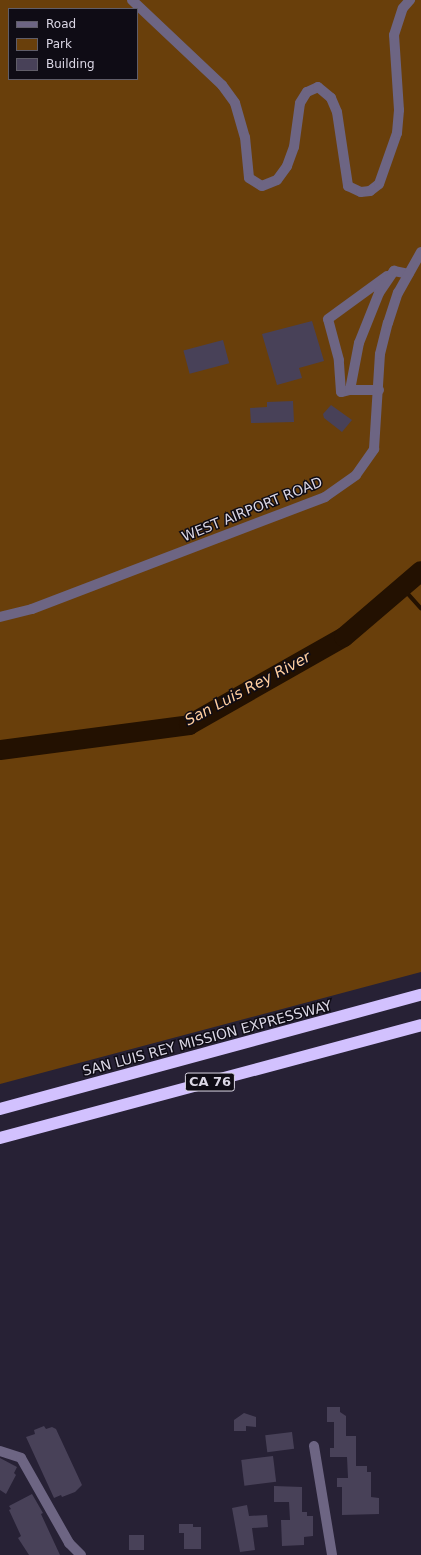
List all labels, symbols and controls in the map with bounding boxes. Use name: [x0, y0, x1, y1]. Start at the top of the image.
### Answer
legend: [8, 8, 138, 80]
text: Road: [46, 17, 76, 31]
text: Park: [46, 37, 72, 51]
text: Building: [46, 57, 95, 71]
street label: WEST AIRPORT ROAD: [179, 473, 325, 545]
water label: San Luis Rey River: [182, 648, 314, 730]
street label: SAN LUIS REY MISSION EXPRESSWAY: [80, 997, 334, 1079]
road number: CA 76: [184, 1071, 236, 1093]

